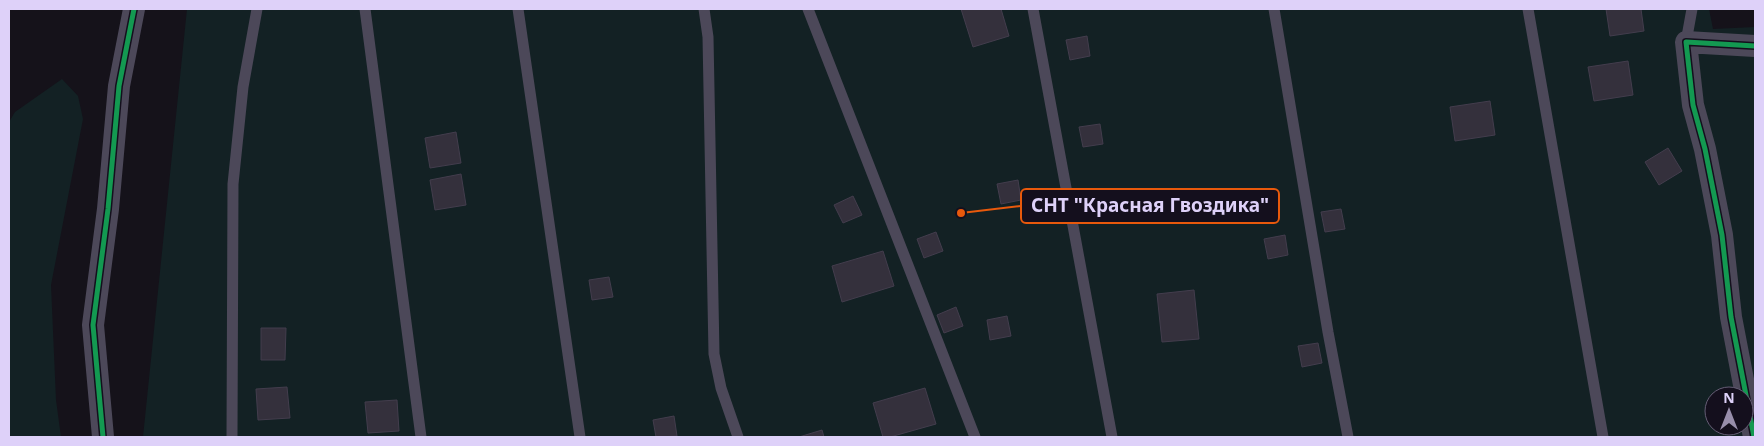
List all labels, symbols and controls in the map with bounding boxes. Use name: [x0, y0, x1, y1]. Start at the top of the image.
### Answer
callout: СНТ "Красная Гвоздика": [1021, 189, 1279, 223]
text: СНТ "Красная Гвоздика": [1031, 192, 1269, 218]
north arrow: [1704, 386, 1754, 436]
text: N: [1723, 388, 1735, 407]

